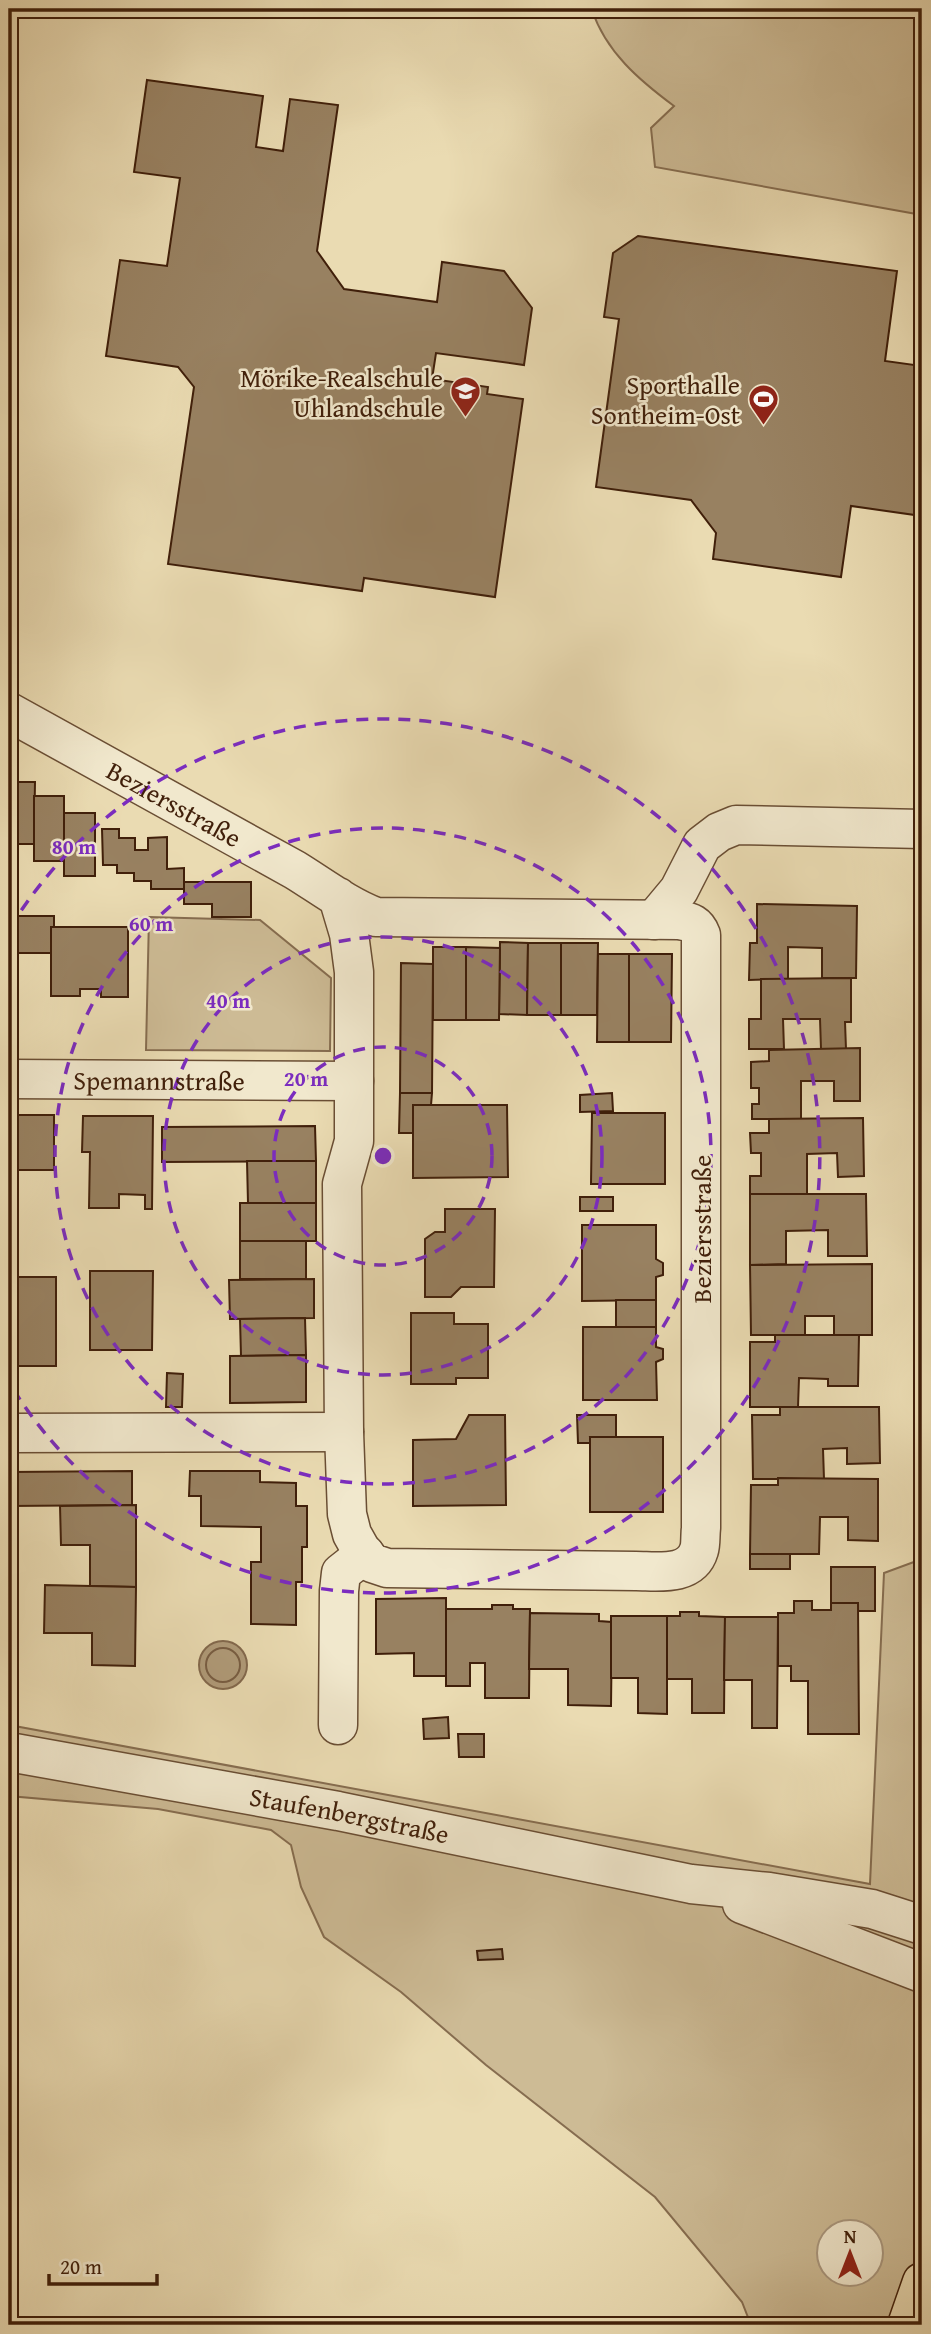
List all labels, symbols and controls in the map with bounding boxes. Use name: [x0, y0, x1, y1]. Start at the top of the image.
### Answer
place label: Mörike-Realschule Uhlandschule: [240, 358, 443, 427]
place label: Sporthalle Sontheim-Ost: [591, 365, 740, 434]
school or university icon: Mörike-Realschule Uhlandschule: [449, 375, 483, 419]
sports icon: Sporthalle Sontheim-Ost: [746, 382, 780, 426]
street label: Beziersstraße: [100, 750, 249, 856]
text: 80 m: [52, 831, 96, 862]
text: 60 m: [129, 908, 173, 939]
text: 40 m: [206, 985, 250, 1016]
street label: Spemannstraße: [73, 1060, 245, 1100]
text: 20 m: [284, 1063, 328, 1094]
centre of rings: [371, 1144, 395, 1168]
street label: Beziersstraße: [682, 1155, 721, 1303]
street label: Staufenbergstraße: [246, 1776, 453, 1853]
north arrow: [816, 2218, 886, 2288]
text: N: [844, 2222, 857, 2250]
scale bar: [49, 2243, 158, 2287]
text: 20 m: [60, 2251, 102, 2282]

